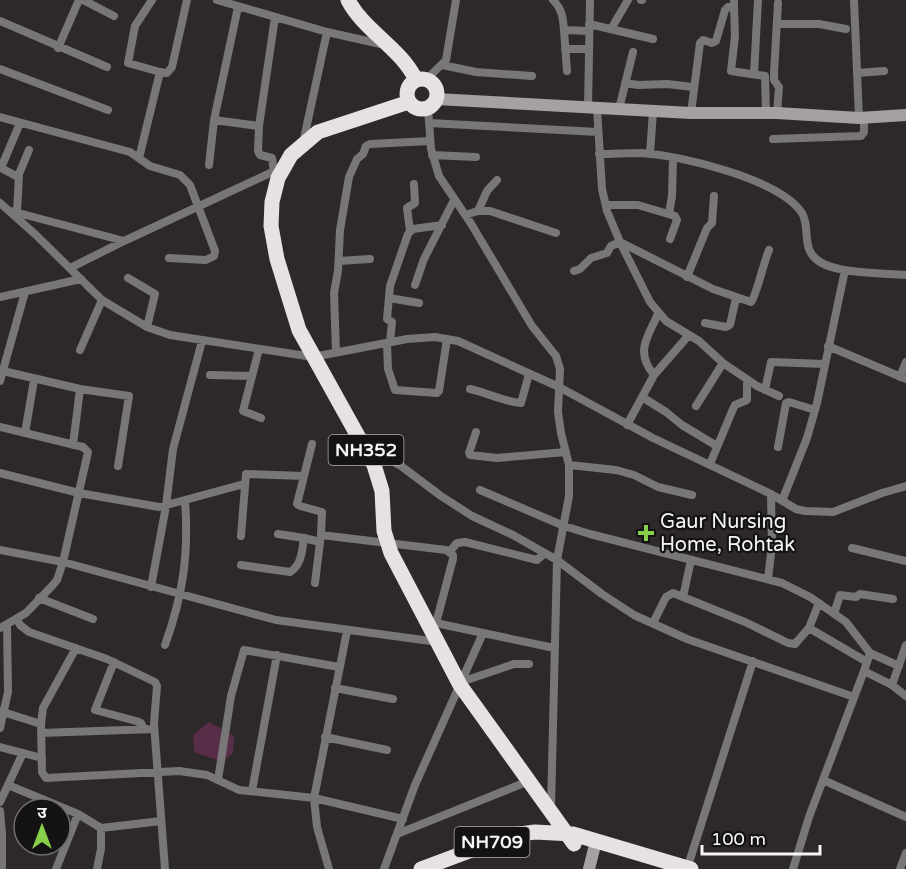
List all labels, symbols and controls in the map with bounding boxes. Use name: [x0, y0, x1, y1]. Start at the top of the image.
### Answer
road number: NH352: [328, 435, 404, 465]
place label: Gaur Nursing Home, Rohtak: [660, 510, 795, 557]
marker: Gaur Nursing Home, Rohtak: [637, 524, 655, 542]
north arrow: [12, 797, 72, 857]
text: उ: [37, 803, 47, 823]
scale bar: [702, 818, 820, 856]
road number: NH709: [454, 827, 530, 857]
text: 100 m: [711, 828, 766, 850]

